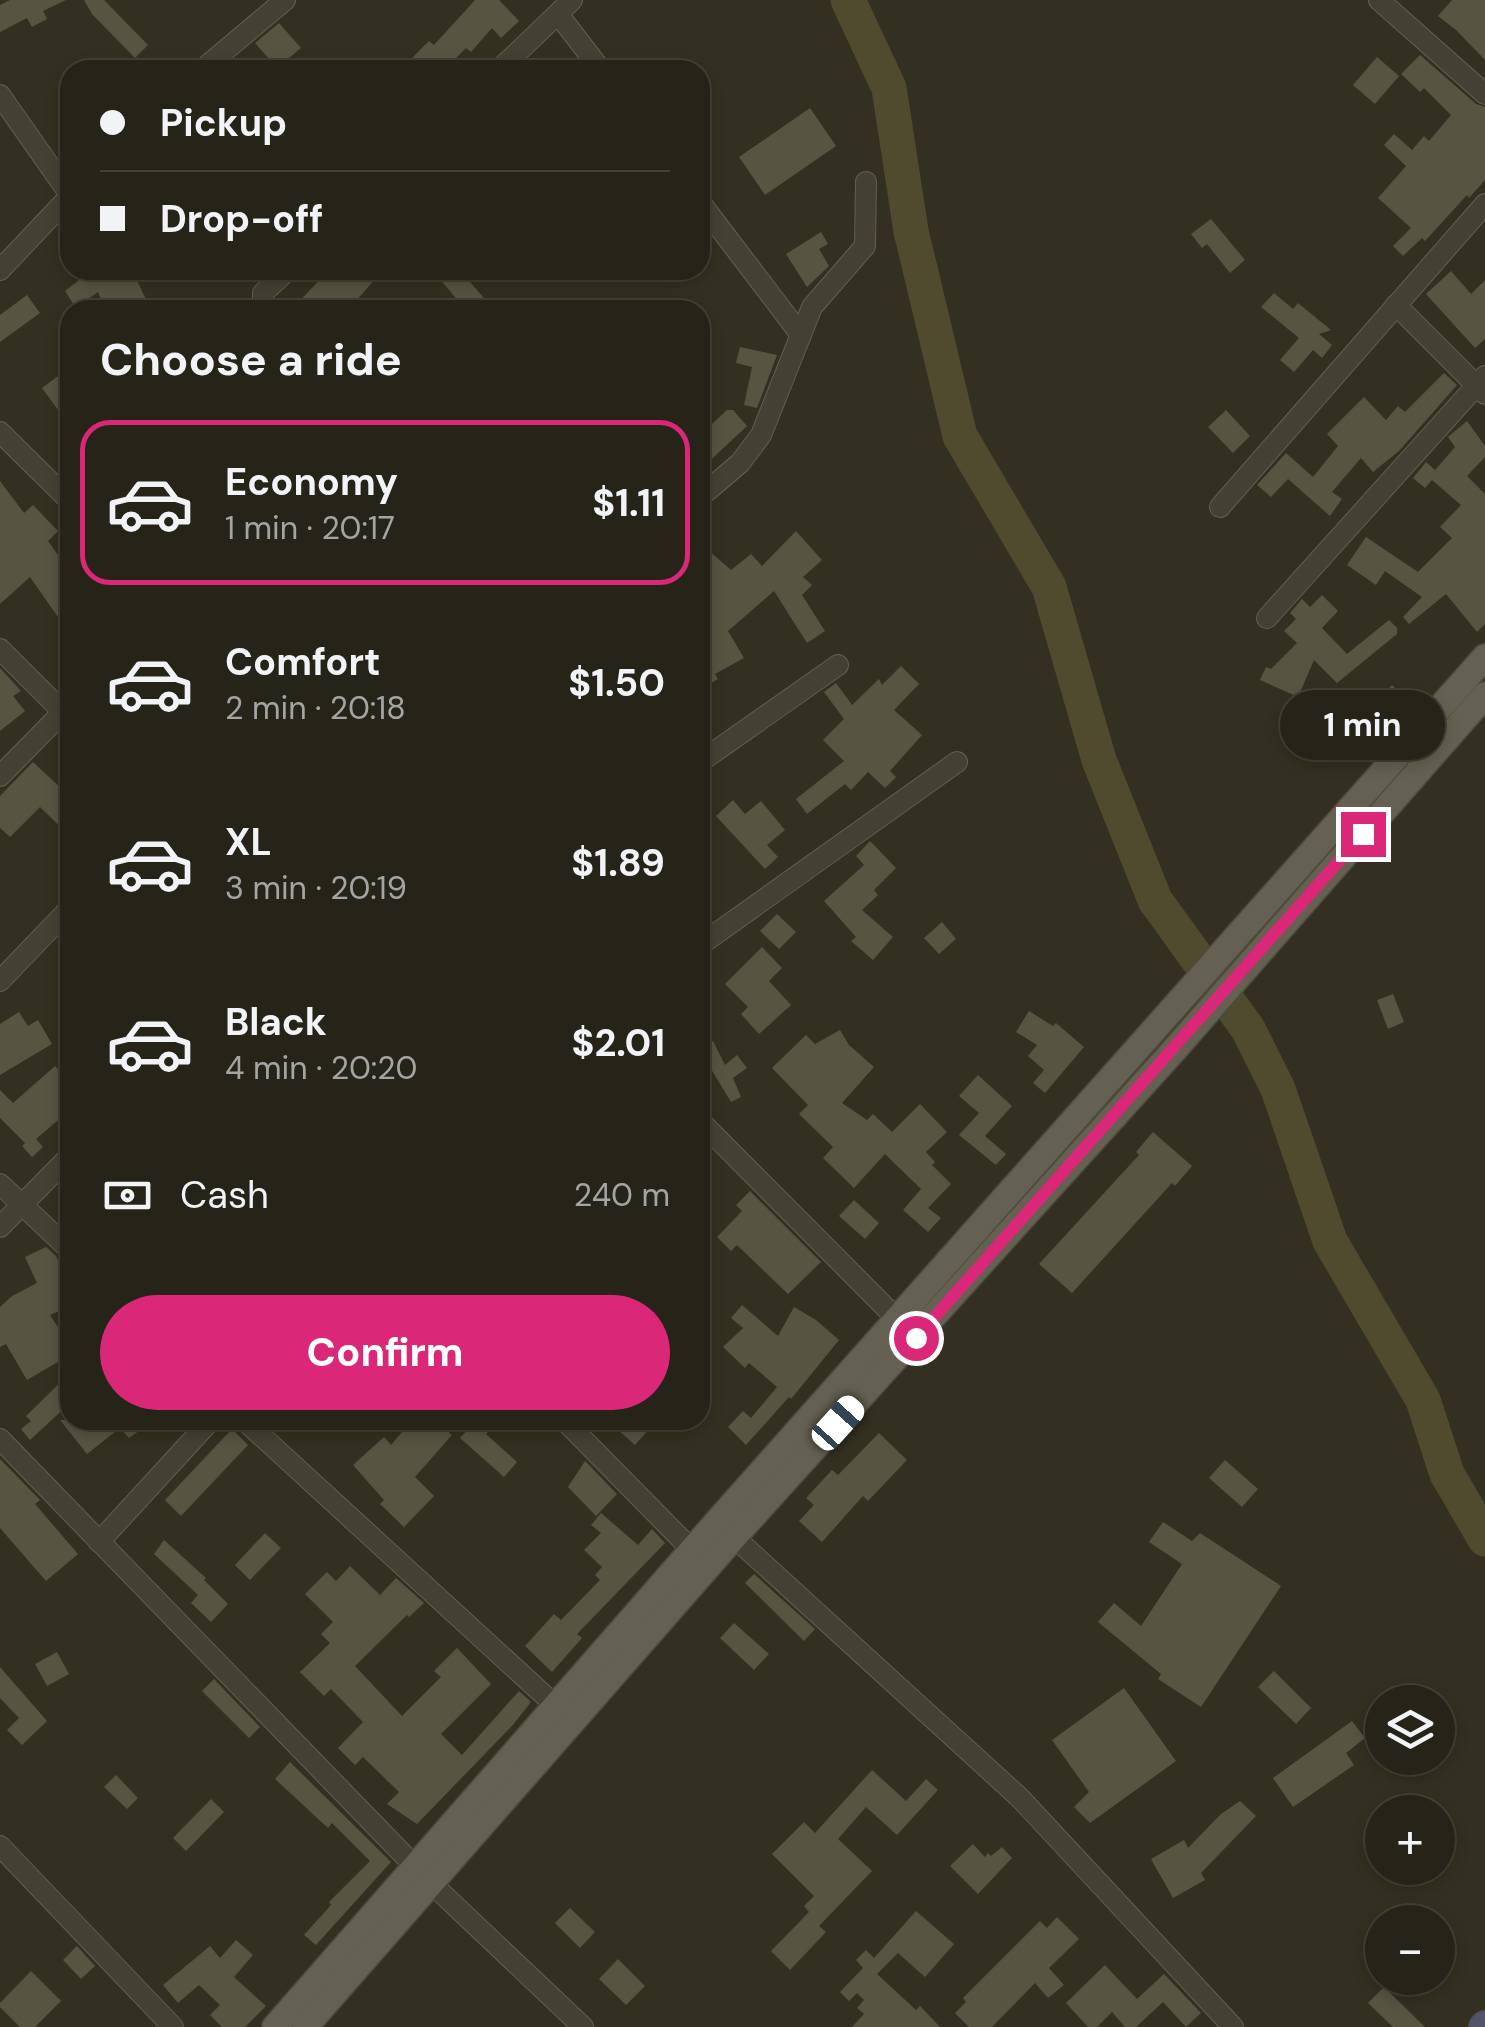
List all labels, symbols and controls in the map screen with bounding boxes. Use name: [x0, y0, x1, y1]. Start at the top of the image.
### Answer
text: Pickup: [160, 98, 287, 148]
text: Drop-off: [160, 194, 323, 244]
text: Choose a ride: [100, 330, 402, 389]
text: Economy: [225, 457, 398, 507]
icon: car: [105, 458, 195, 548]
text: $1.11: [592, 478, 665, 528]
text: 1 min · 20:17: [225, 507, 395, 549]
text: Comfort: [225, 637, 381, 687]
icon: car: [105, 638, 195, 728]
text: $1.50: [568, 658, 665, 708]
text: 2 min · 20:18: [225, 687, 406, 729]
callout: 1 min: [1280, 689, 1446, 759]
text: 1 min: [1324, 704, 1401, 746]
route end: [1341, 812, 1386, 857]
text: XL: [225, 817, 272, 867]
icon: car: [105, 818, 195, 908]
text: $1.89: [571, 838, 665, 888]
text: 3 min · 20:19: [225, 867, 407, 909]
text: Black: [225, 997, 327, 1047]
icon: car: [105, 998, 195, 1088]
text: $2.01: [571, 1018, 665, 1068]
text: 4 min · 20:20: [225, 1047, 417, 1089]
icon: cash: [100, 1168, 155, 1223]
text: Cash: [180, 1170, 269, 1220]
text: 240 m: [574, 1174, 670, 1216]
button: Confirm: [100, 1295, 670, 1410]
route start: [894, 1316, 939, 1361]
car: [807, 1391, 869, 1455]
map controls: [1365, 1685, 1455, 1995]
button: layers: [1365, 1685, 1455, 1775]
button: +: [1365, 1795, 1455, 1885]
button: −: [1365, 1905, 1455, 1995]

